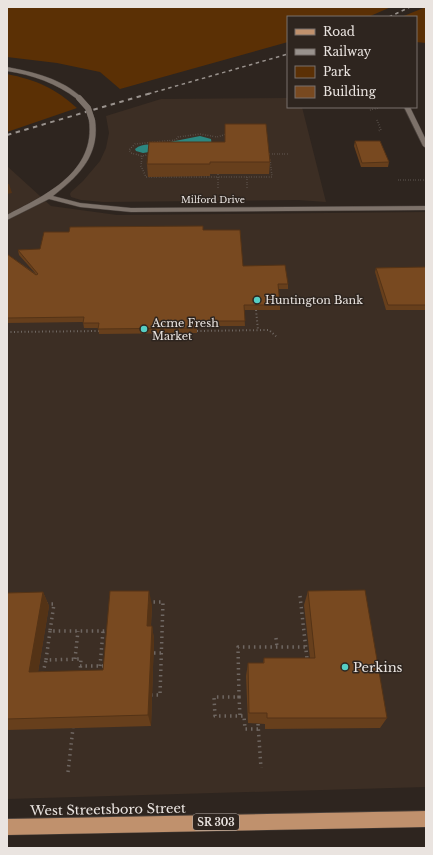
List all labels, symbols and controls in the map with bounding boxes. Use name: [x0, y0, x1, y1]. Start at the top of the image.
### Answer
legend: [287, 16, 417, 108]
text: Road: [323, 24, 355, 39]
text: Railway: [323, 44, 372, 59]
text: Park: [323, 64, 351, 79]
text: Building: [323, 84, 377, 99]
street label: Milford Drive: [181, 194, 245, 205]
place label: Huntington Bank: [265, 293, 363, 307]
marker: Huntington Bank: [252, 295, 262, 305]
place label: Acme Fresh Market: [151, 316, 219, 343]
marker: Acme Fresh Market: [139, 324, 149, 334]
place label: Perkins: [353, 659, 403, 676]
marker: Perkins: [340, 662, 350, 672]
street label: West Streetsboro Street: [29, 800, 186, 819]
road number: SR 303: [193, 814, 239, 830]

